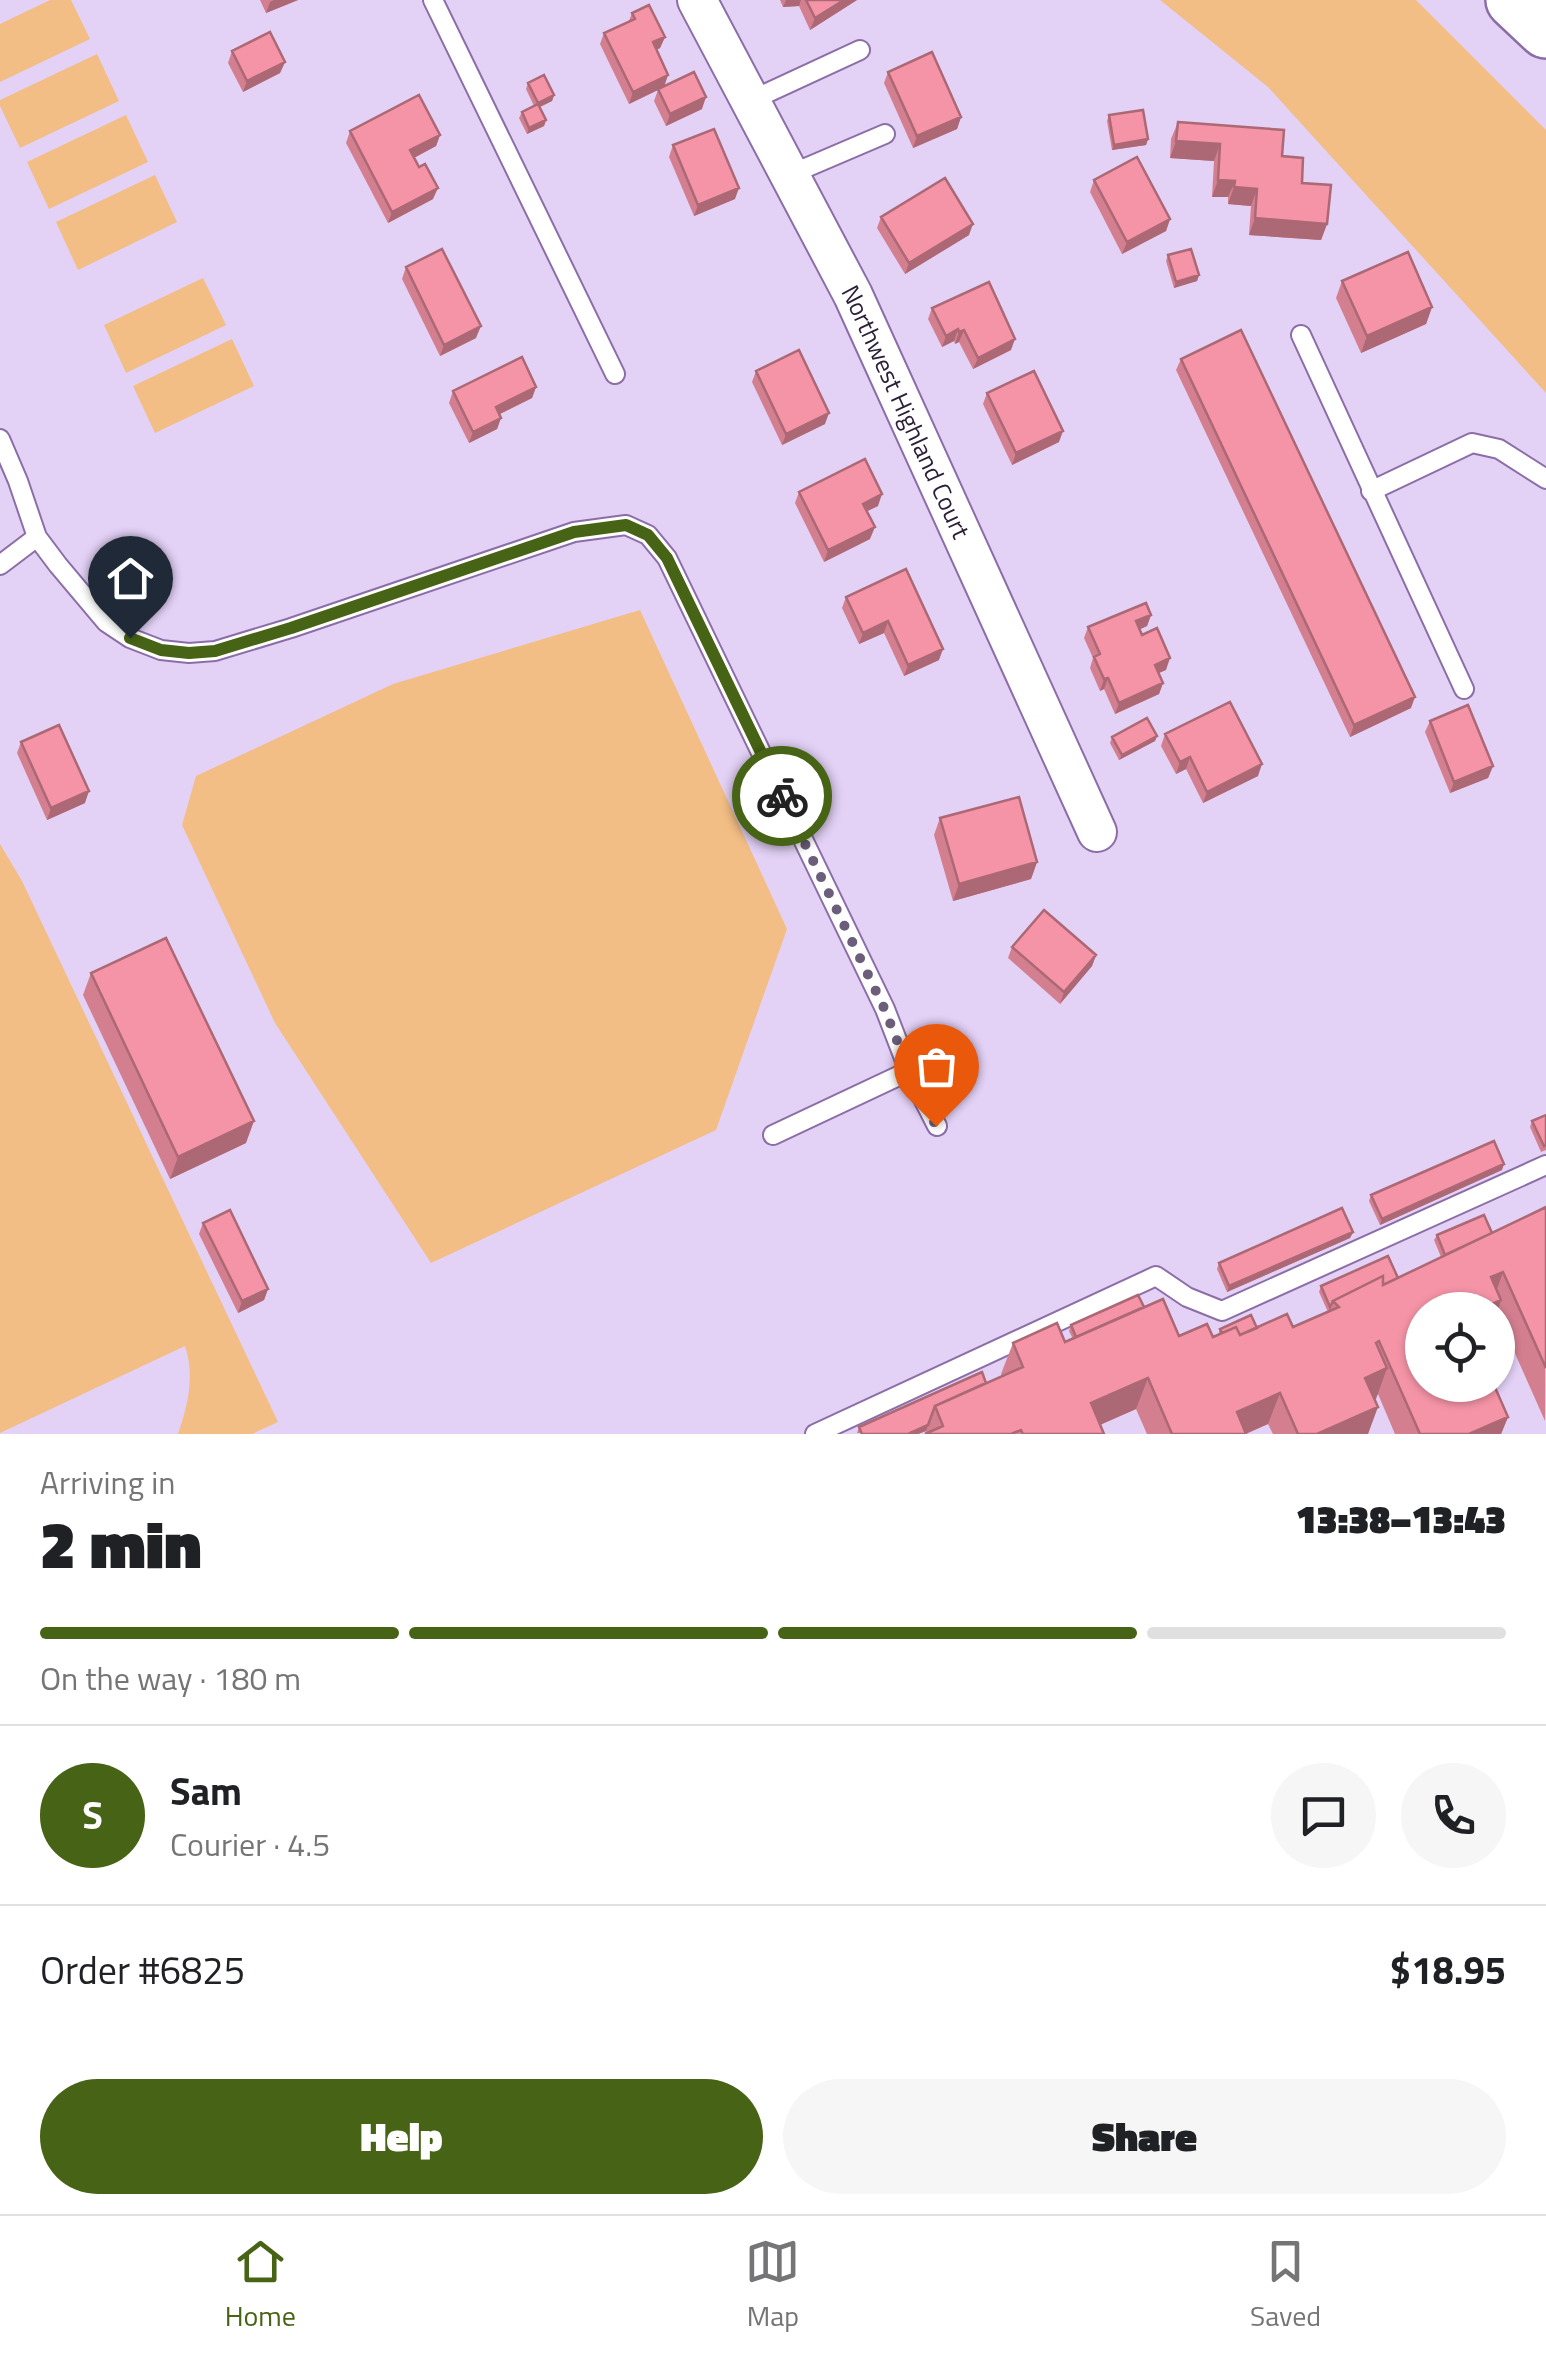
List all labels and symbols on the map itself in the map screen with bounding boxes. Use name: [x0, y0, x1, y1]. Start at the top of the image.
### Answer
street label: Northwest Highland Court: [832, 278, 980, 545]
pin: [88, 536, 173, 639]
courier: [732, 746, 832, 846]
pin: [894, 1024, 979, 1127]

